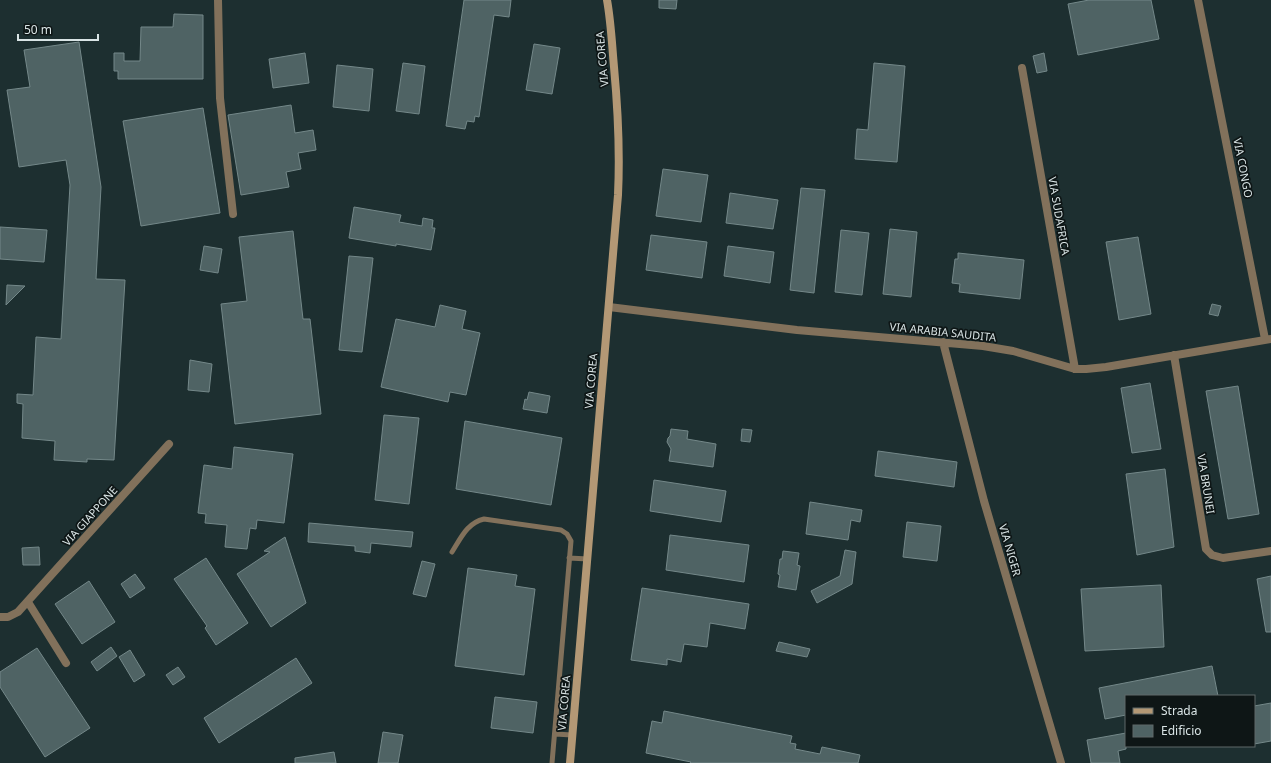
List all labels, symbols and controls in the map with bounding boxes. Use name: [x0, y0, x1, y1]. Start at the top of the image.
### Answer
scale bar: [18, 16, 98, 42]
text: 50 m: [24, 21, 52, 38]
street label: VIA COREA: [592, 30, 611, 87]
street label: VIA CONGO: [1230, 137, 1257, 199]
street label: VIA SUDAFRICA: [1045, 176, 1074, 257]
street label: VIA ARABIA SAUDITA: [889, 318, 998, 345]
street label: VIA COREA: [581, 352, 600, 409]
street label: VIA BRUNEI: [1194, 453, 1219, 515]
street label: VIA GIAPPONE: [59, 483, 120, 549]
street label: VIA NIGER: [996, 522, 1025, 578]
street label: VIA COREA: [554, 674, 573, 731]
legend: [1125, 695, 1255, 747]
text: Strada: [1161, 702, 1197, 719]
text: Edificio: [1161, 722, 1202, 739]

